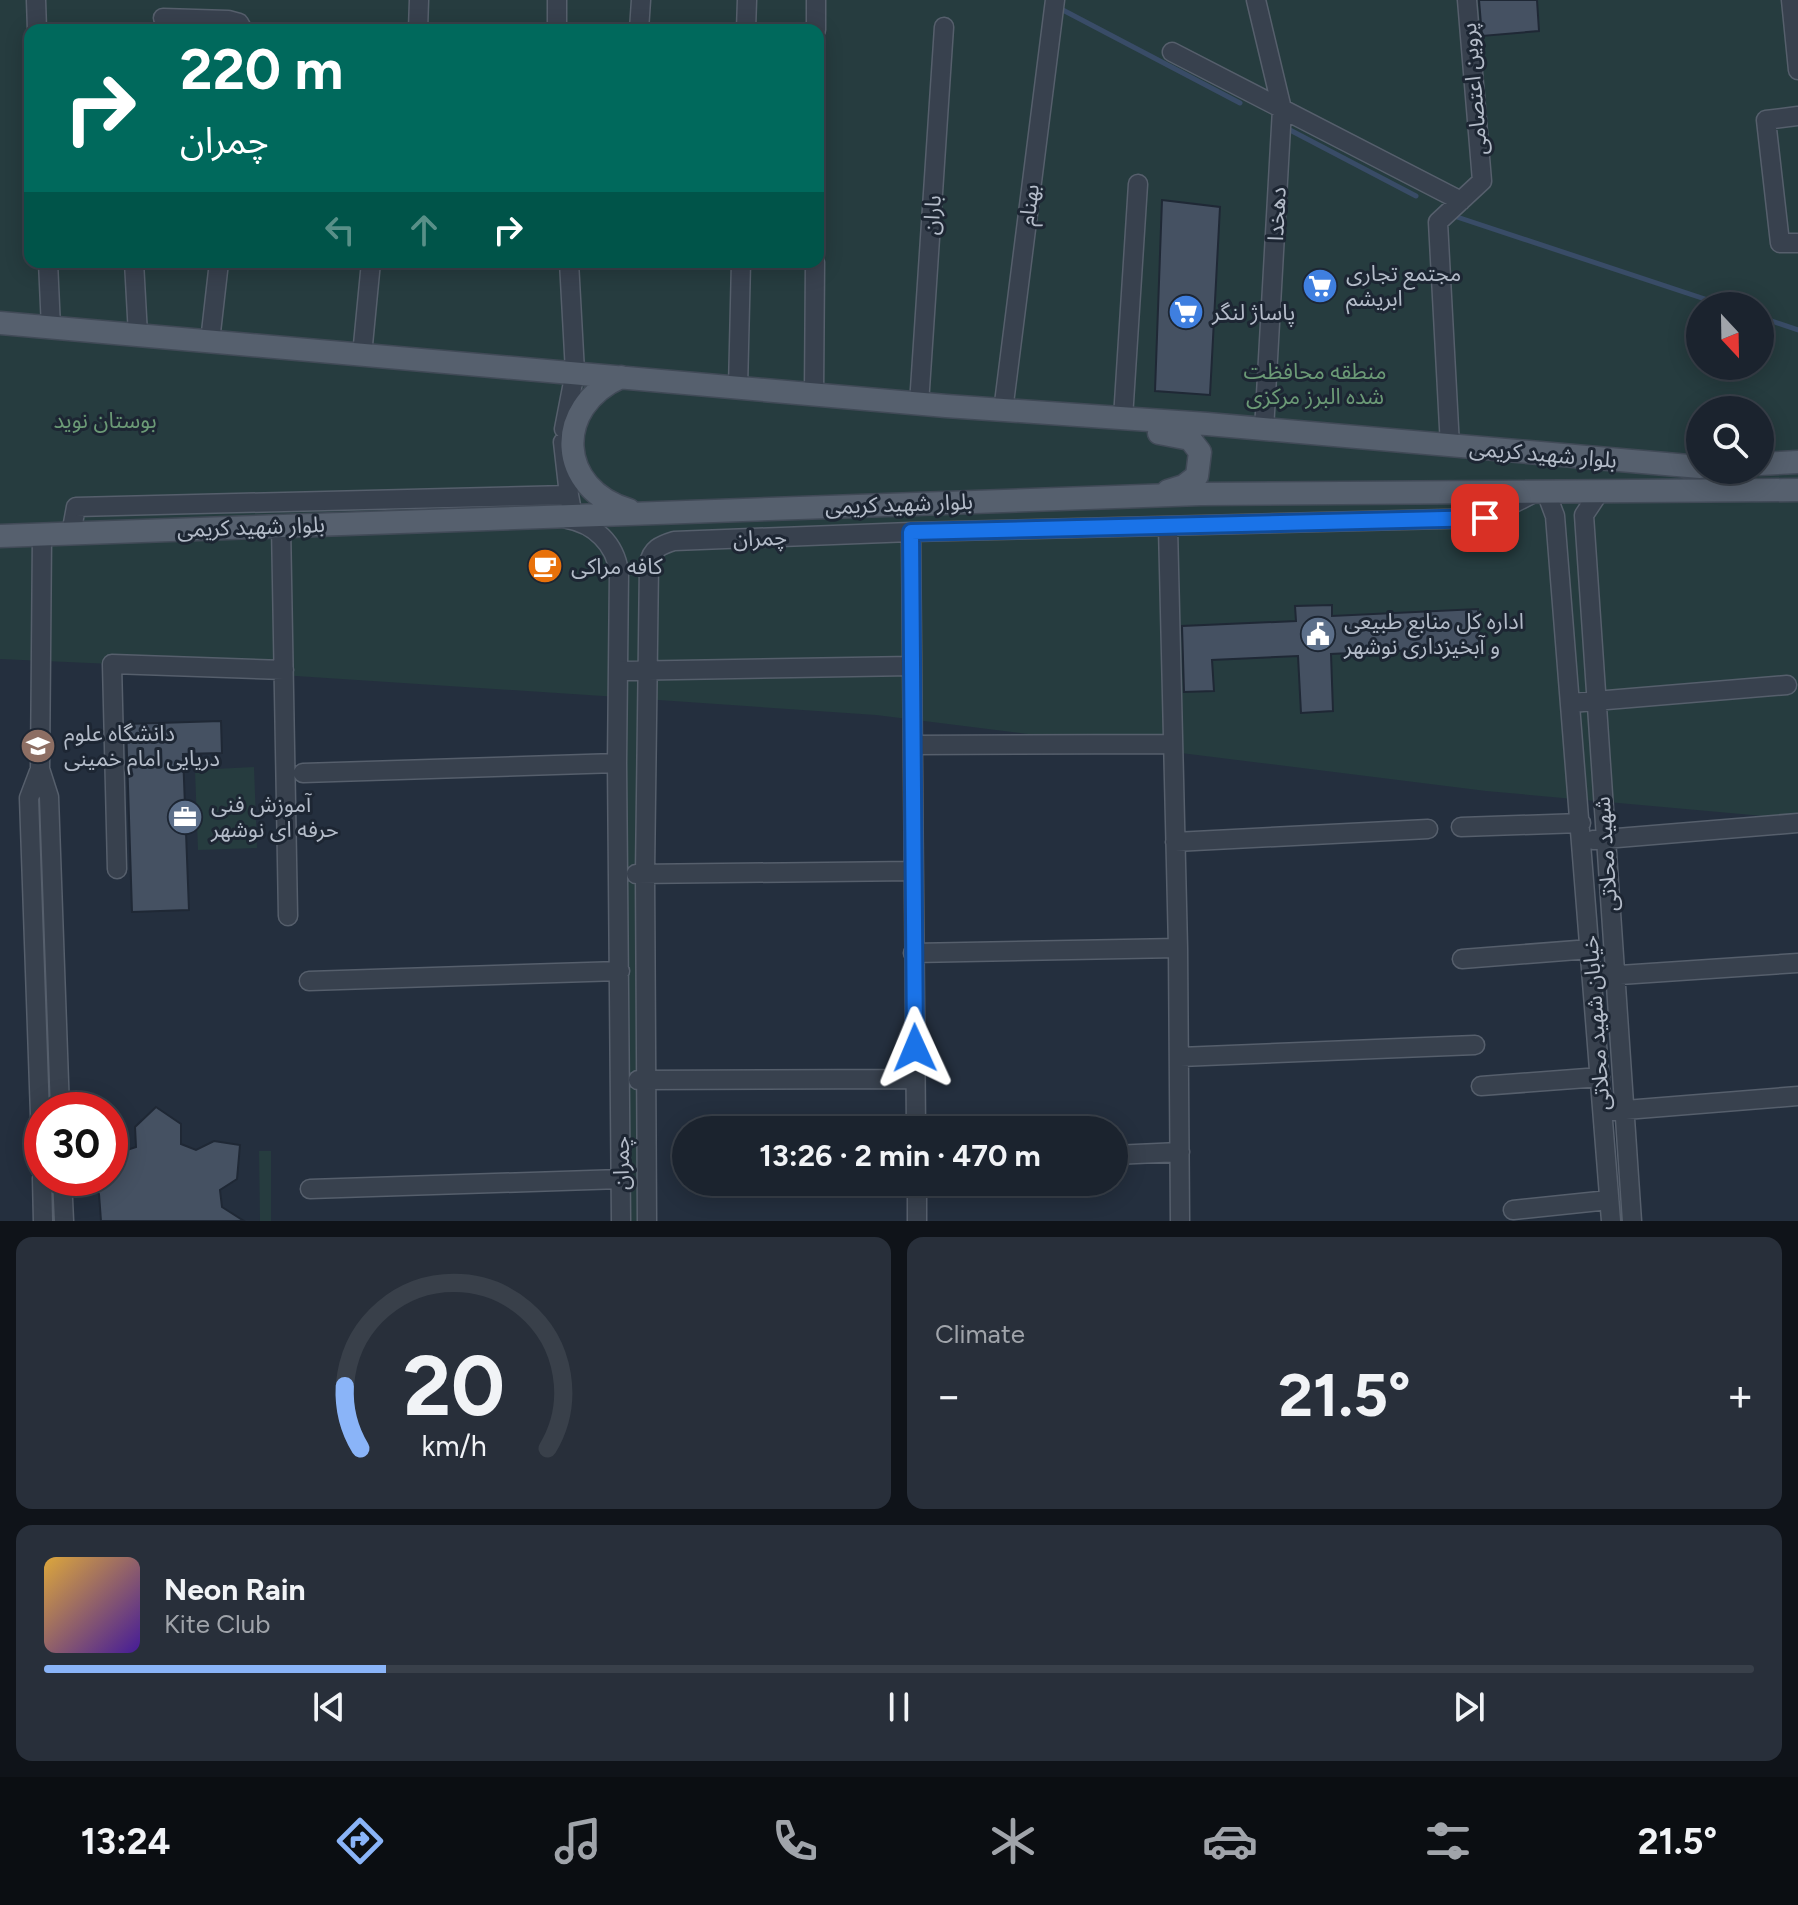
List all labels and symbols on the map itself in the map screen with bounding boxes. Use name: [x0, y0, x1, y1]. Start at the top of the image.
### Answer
street label: پروین اعتصامی: [1455, 22, 1494, 156]
street label: بهنام: [1013, 183, 1048, 228]
street label: دهخدا: [1262, 186, 1292, 242]
street label: باران: [917, 194, 947, 236]
place label: مجتمع تجاری ابریشم: [1346, 260, 1461, 315]
supermarket icon: مجتمع تجاری ابریشم: [1301, 267, 1339, 305]
north arrow: [1686, 292, 1774, 380]
supermarket icon: پاساژ لنگر: [1167, 293, 1205, 331]
place label: پاساژ لنگر: [1211, 299, 1295, 327]
park label: منطقه محافظت شده البرز مرکزی: [1243, 358, 1387, 410]
park label: بوستان نوید: [53, 407, 157, 434]
street label: بلوار شهید کریمی: [1468, 434, 1618, 474]
pin: [1451, 484, 1519, 552]
street label: بلوار شهید کریمی: [825, 488, 973, 520]
street label: بلوار شهید کریمی: [177, 511, 325, 543]
street label: چمران: [732, 524, 788, 554]
cafe icon: کافه مراکی: [526, 547, 564, 585]
place label: کافه مراکی: [571, 553, 664, 580]
place label: اداره كل منابع طبيعی و آبخيزداری نوشهر: [1343, 608, 1524, 660]
public building icon: اداره كل منابع طبيعی و آبخيزداری نوشهر: [1299, 615, 1337, 653]
place label: دانشگاه علوم دریایی امام خمینی: [64, 720, 220, 775]
school or university icon: دانشگاه علوم دریایی امام خمینی: [19, 727, 57, 765]
place label: آموزش فنی حرفه ای نوشهر: [210, 791, 339, 843]
street label: شهید محلاتی: [1589, 796, 1623, 912]
office icon: آموزش فنی حرفه ای نوشهر: [166, 798, 204, 836]
street label: خیابان شهید محلاتی: [1576, 934, 1616, 1112]
position arrow: [873, 1006, 957, 1090]
speed limit sign: 30: [24, 1092, 128, 1196]
street label: چمران: [608, 1136, 636, 1190]

